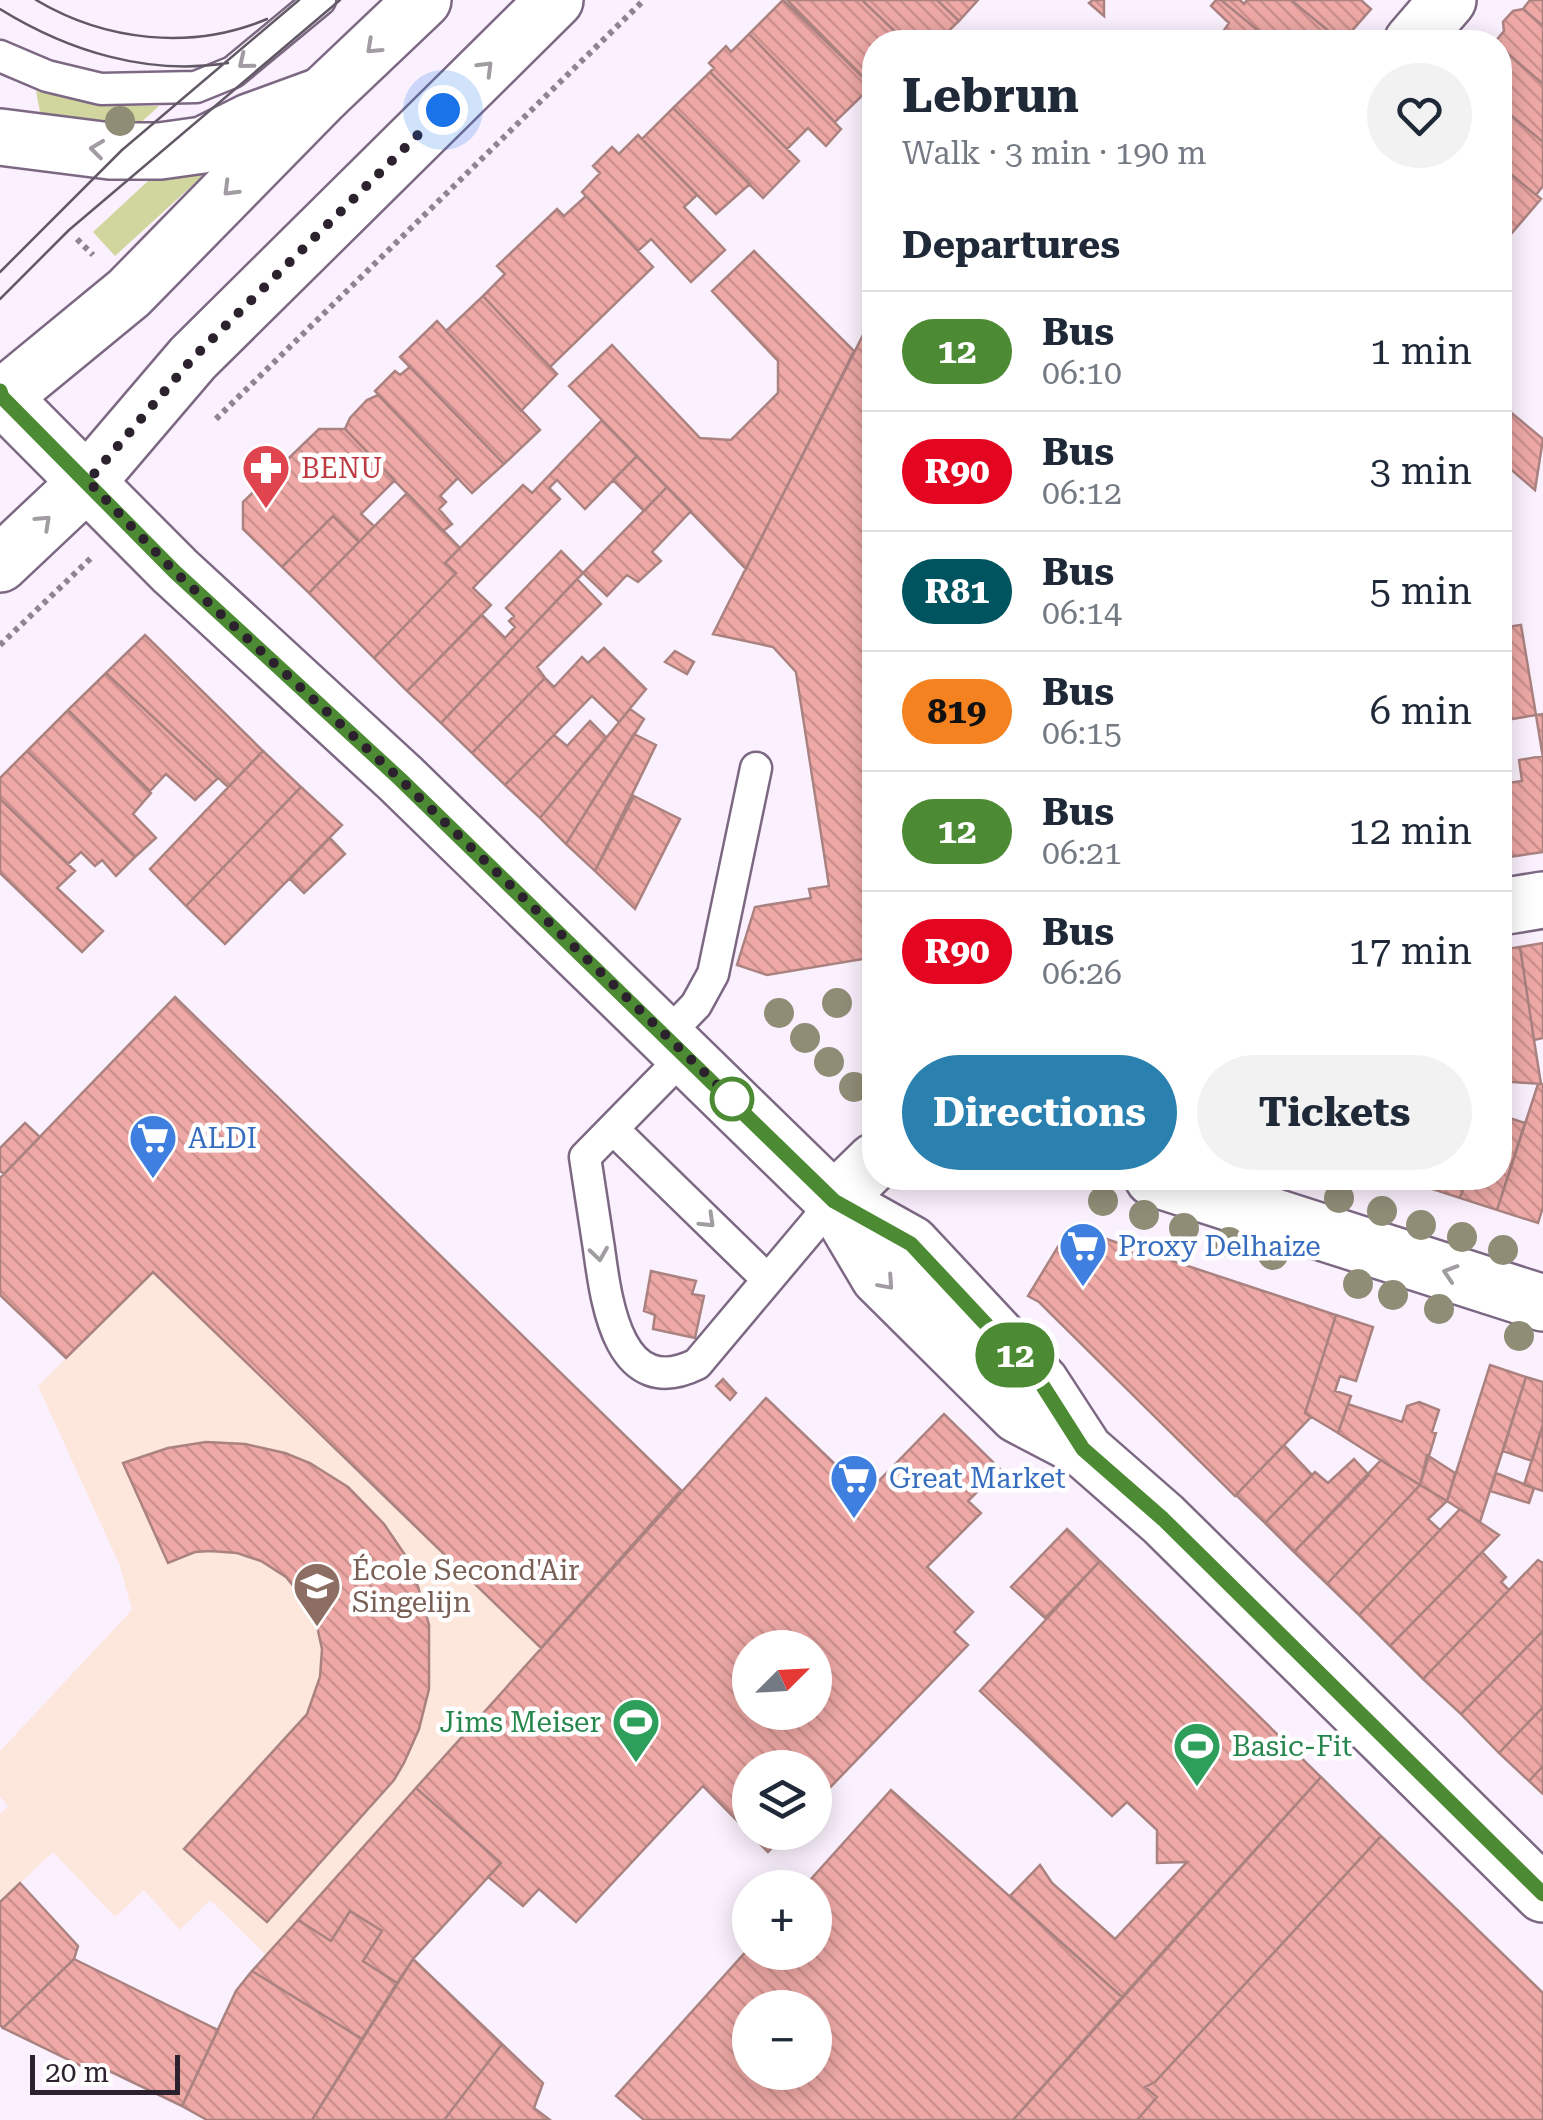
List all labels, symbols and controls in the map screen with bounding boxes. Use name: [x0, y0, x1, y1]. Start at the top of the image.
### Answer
one-way arrow: [367, 35, 385, 53]
one-way arrow: [238, 50, 256, 68]
one-way arrow: [474, 62, 492, 80]
button: heart: [1367, 63, 1472, 168]
text: Lebrun: [902, 68, 1079, 124]
your location: [418, 85, 468, 135]
text: Walk · 3 min · 190 m: [902, 134, 1206, 172]
one-way arrow: [88, 139, 104, 160]
one-way arrow: [224, 177, 242, 195]
text: Departures: [902, 223, 1120, 267]
text: Bus: [1042, 310, 1114, 354]
text: 1 min: [1370, 329, 1472, 373]
text: 12: [937, 331, 977, 372]
text: 06:10: [1042, 354, 1122, 392]
text: Bus: [1042, 430, 1114, 474]
pharmacy icon: BENU: [240, 442, 292, 510]
text: 3 min: [1370, 449, 1472, 493]
text: R90: [924, 451, 990, 492]
place label: BENU: [301, 452, 383, 485]
text: 06:12: [1042, 474, 1122, 512]
one-way arrow: [32, 516, 51, 534]
text: Bus: [1042, 550, 1114, 594]
text: 5 min: [1370, 569, 1472, 613]
text: R81: [924, 571, 990, 612]
text: 06:14: [1042, 594, 1122, 632]
text: Bus: [1042, 670, 1114, 714]
text: 6 min: [1370, 689, 1472, 733]
text: 819: [928, 691, 986, 732]
text: 06:15: [1042, 714, 1122, 752]
text: Bus: [1042, 790, 1114, 834]
text: 12 min: [1349, 809, 1472, 853]
text: 12: [937, 811, 977, 852]
text: 06:21: [1042, 834, 1122, 872]
text: Bus: [1042, 910, 1114, 954]
text: 17 min: [1349, 929, 1472, 973]
text: R90: [924, 931, 990, 972]
text: 06:26: [1042, 954, 1122, 992]
button: Directions: [902, 1055, 1177, 1170]
button: Tickets: [1197, 1055, 1472, 1170]
unlabelled marker: [711, 1078, 753, 1120]
supermarket icon: ALDI: [127, 1112, 179, 1180]
place label: ALDI: [188, 1122, 257, 1155]
one-way arrow: [696, 1209, 714, 1227]
supermarket icon: Proxy Delhaize: [1057, 1220, 1109, 1288]
place label: Proxy Delhaize: [1118, 1230, 1321, 1263]
one-way arrow: [588, 1245, 609, 1262]
one-way arrow: [1443, 1264, 1460, 1285]
one-way arrow: [875, 1271, 893, 1290]
line badge: 12: [970, 1322, 1060, 1388]
text: 12: [995, 1335, 1035, 1376]
supermarket icon: Great Market: [828, 1452, 880, 1520]
place label: Great Market: [889, 1462, 1066, 1495]
place label: École Second'Air Singelijn: [352, 1553, 580, 1619]
school or university icon: École Second'Air Singelijn: [291, 1560, 343, 1628]
north arrow: [732, 1630, 832, 1730]
map controls: [732, 1630, 832, 2090]
sports icon: Jims Meiser: [610, 1696, 662, 1764]
place label: Jims Meiser: [439, 1706, 601, 1739]
sports icon: Basic-Fit: [1171, 1720, 1223, 1788]
place label: Basic-Fit: [1232, 1730, 1352, 1763]
button: layers: [732, 1750, 832, 1850]
button: +: [732, 1870, 832, 1970]
button: −: [732, 1990, 832, 2090]
scale bar: [30, 2050, 180, 2094]
text: 20 m: [45, 2056, 109, 2089]

